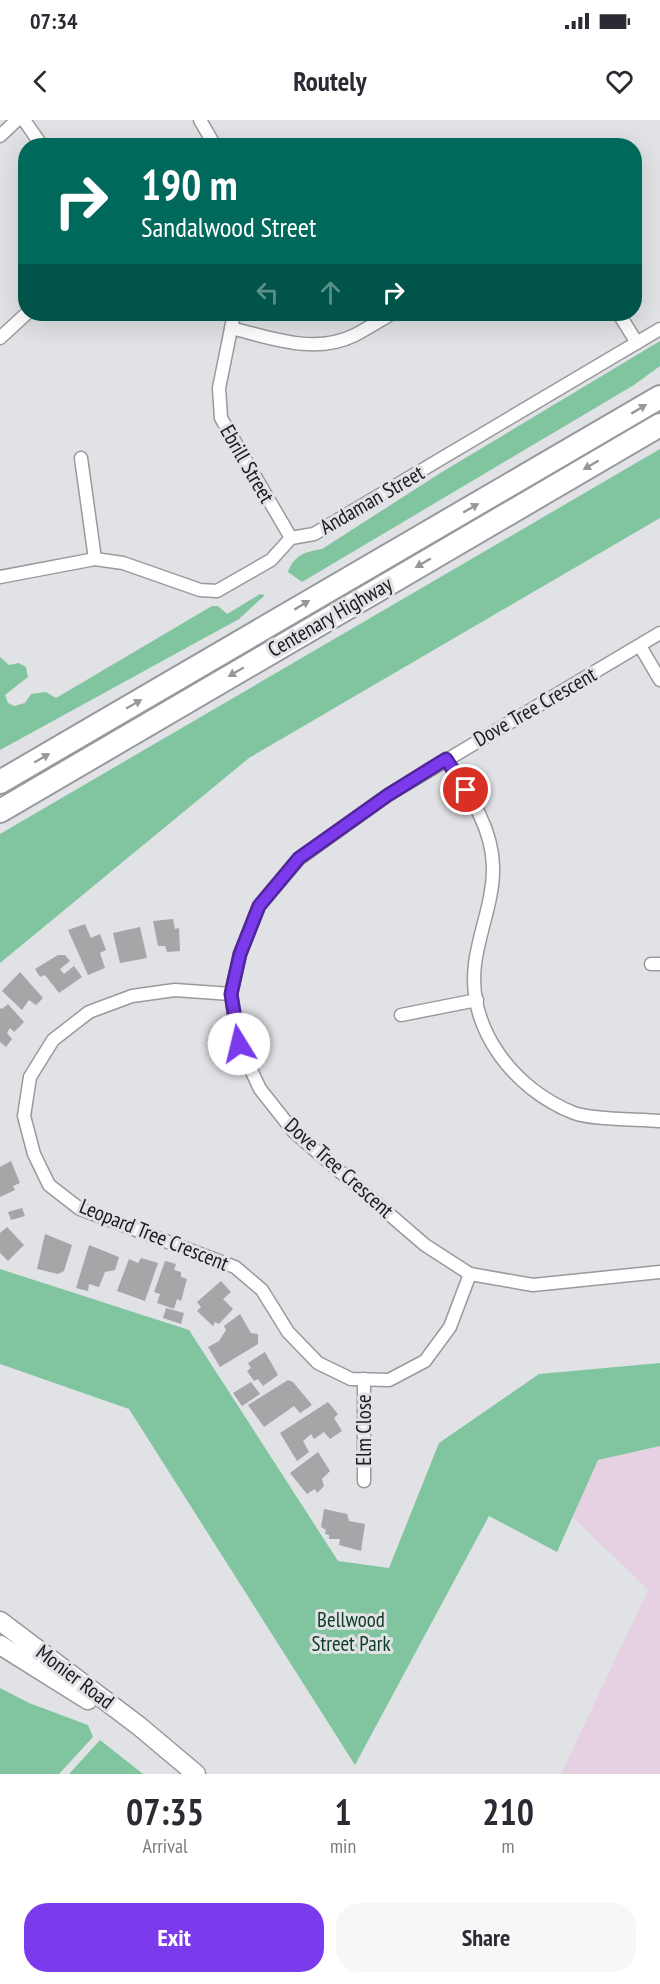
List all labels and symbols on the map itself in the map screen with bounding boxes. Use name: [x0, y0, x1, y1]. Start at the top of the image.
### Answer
one-way arrow: [631, 404, 647, 415]
street label: Ebrill Street: [214, 420, 281, 508]
street label: Andaman Street: [315, 459, 429, 540]
one-way arrow: [583, 459, 599, 470]
one-way arrow: [463, 502, 479, 513]
one-way arrow: [414, 558, 431, 568]
street label: Centenary Highway: [263, 570, 397, 663]
one-way arrow: [294, 600, 310, 611]
street label: Dove Tree Crescent: [469, 660, 601, 753]
one-way arrow: [227, 667, 244, 677]
one-way arrow: [126, 699, 143, 709]
one-way arrow: [34, 753, 51, 763]
pin: [440, 764, 491, 815]
position arrow: [207, 1012, 271, 1076]
street label: Dove Tree Crescent: [279, 1112, 400, 1224]
street label: Leopard Tree Crescent: [76, 1192, 233, 1277]
street label: Elm Close: [350, 1394, 377, 1466]
park label: Bellwood Street Park: [311, 1606, 391, 1657]
street label: Monier Road: [31, 1638, 120, 1715]

